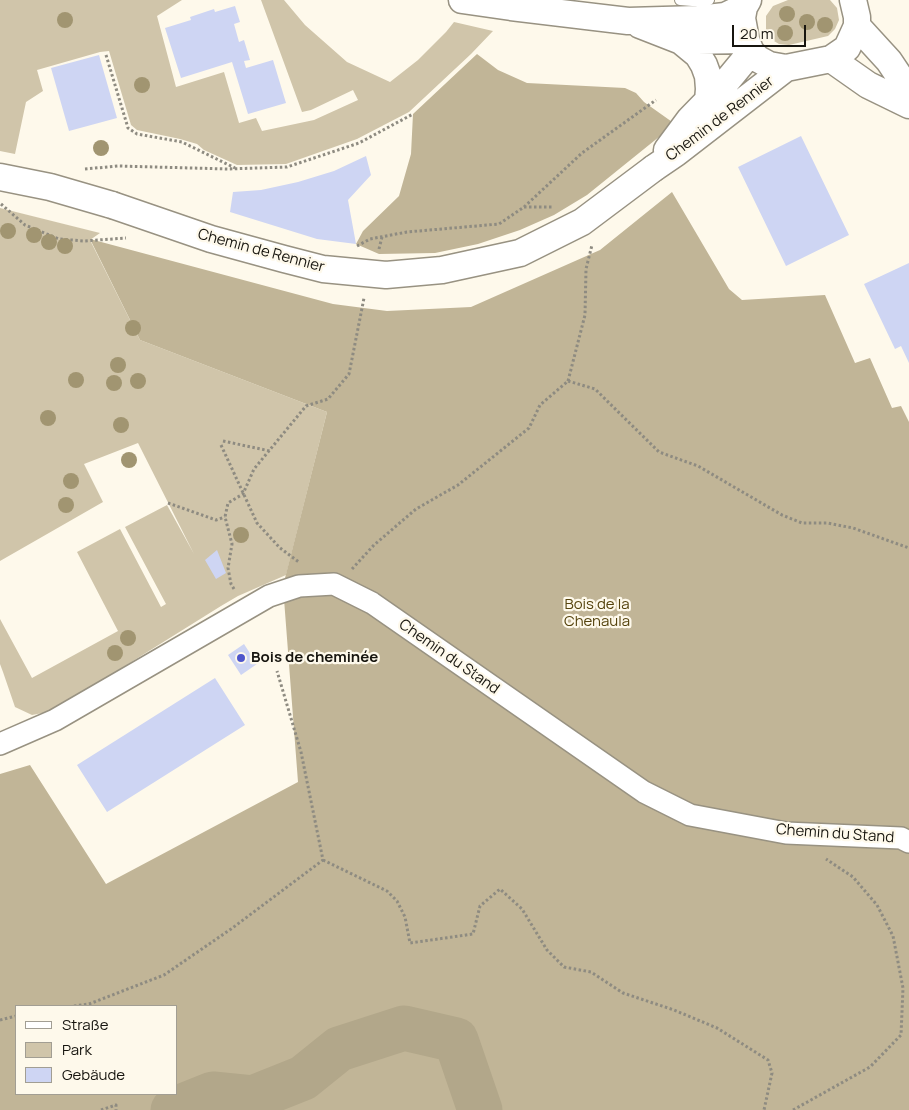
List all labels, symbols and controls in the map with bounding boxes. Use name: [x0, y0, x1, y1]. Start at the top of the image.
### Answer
scale bar: [734, 15, 808, 47]
text: 20 m: [740, 23, 773, 44]
street label: Chemin de Rennier: [662, 73, 778, 165]
street label: Chemin de Rennier: [196, 225, 326, 277]
park label: Bois de la Chenaula: [564, 596, 630, 631]
street label: Chemin du Stand: [395, 616, 503, 698]
place label: Bois de cheminée: [251, 649, 378, 667]
marker: Bois de cheminée: [235, 652, 247, 664]
street label: Chemin du Stand: [775, 821, 895, 847]
legend: [15, 1005, 178, 1095]
text: Straße: [62, 1014, 108, 1035]
text: Park: [62, 1039, 92, 1060]
text: Gebäude: [62, 1064, 125, 1085]

